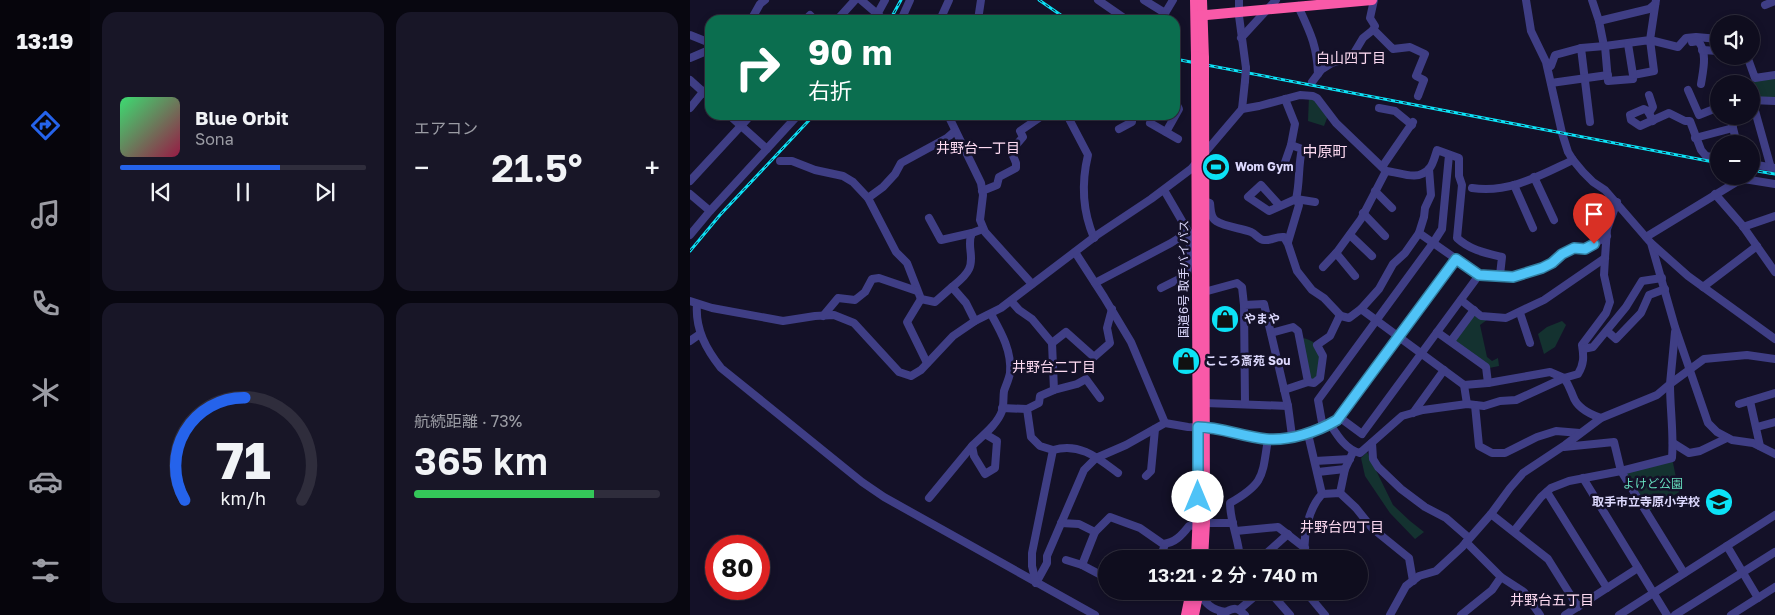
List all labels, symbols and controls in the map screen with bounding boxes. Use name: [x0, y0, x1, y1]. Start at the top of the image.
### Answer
map controls: [1710, 15, 1760, 185]
button: sound: [1710, 15, 1760, 65]
text: 13:19: [16, 27, 74, 54]
text: 90 m: [808, 31, 892, 73]
icon: right: [725, 35, 790, 100]
district label: 白山四丁目: [1316, 49, 1386, 66]
button: +: [1710, 75, 1760, 125]
text: 右折: [808, 77, 852, 104]
text: Blue Orbit: [195, 106, 289, 129]
icon: directions: [28, 108, 63, 143]
text: エアコン: [414, 118, 478, 138]
text: Sona: [195, 129, 234, 149]
button: −: [1710, 135, 1760, 185]
district label: 井野台一丁目: [936, 139, 1020, 156]
district label: 中原町: [1302, 142, 1348, 160]
text: 21.5°: [491, 145, 583, 190]
text: −: [414, 151, 429, 184]
text: +: [645, 151, 660, 184]
sports icon: Wom Gym: [1201, 152, 1231, 182]
place label: Wom Gym: [1235, 159, 1294, 174]
icon: previous: [147, 178, 175, 206]
icon: pause: [229, 178, 257, 206]
icon: next: [311, 178, 339, 206]
pin: [1573, 193, 1615, 244]
icon: music: [28, 197, 63, 232]
icon: arrive: [1580, 200, 1608, 228]
street label: 国道6号 取手バイパス: [1176, 220, 1191, 338]
icon: phone: [28, 286, 63, 321]
shop icon: やまや: [1210, 304, 1240, 334]
place label: やまや: [1244, 311, 1280, 326]
shop icon: こころ斎苑 Sou: [1171, 346, 1201, 376]
place label: こころ斎苑 Sou: [1205, 353, 1290, 368]
district label: 井野台二丁目: [1012, 358, 1096, 375]
icon: climate: [28, 375, 63, 410]
text: 航続距離 · 73%: [414, 411, 522, 431]
text: 71: [215, 428, 271, 490]
text: 365 km: [414, 438, 548, 483]
icon: car: [28, 464, 63, 499]
position arrow: [1171, 470, 1223, 522]
park label: よけど公園: [1623, 476, 1683, 491]
text: km/h: [220, 487, 266, 509]
school or university icon: 取手市立寺原小学校: [1704, 487, 1734, 517]
place label: 取手市立寺原小学校: [1592, 494, 1700, 509]
district label: 井野台四丁目: [1300, 518, 1384, 535]
speed limit sign: 80: [705, 535, 770, 600]
icon: filters: [28, 553, 63, 588]
text: 13:21 · 2 分 · 740 m: [1148, 563, 1318, 586]
district label: 井野台五丁目: [1510, 591, 1594, 608]

